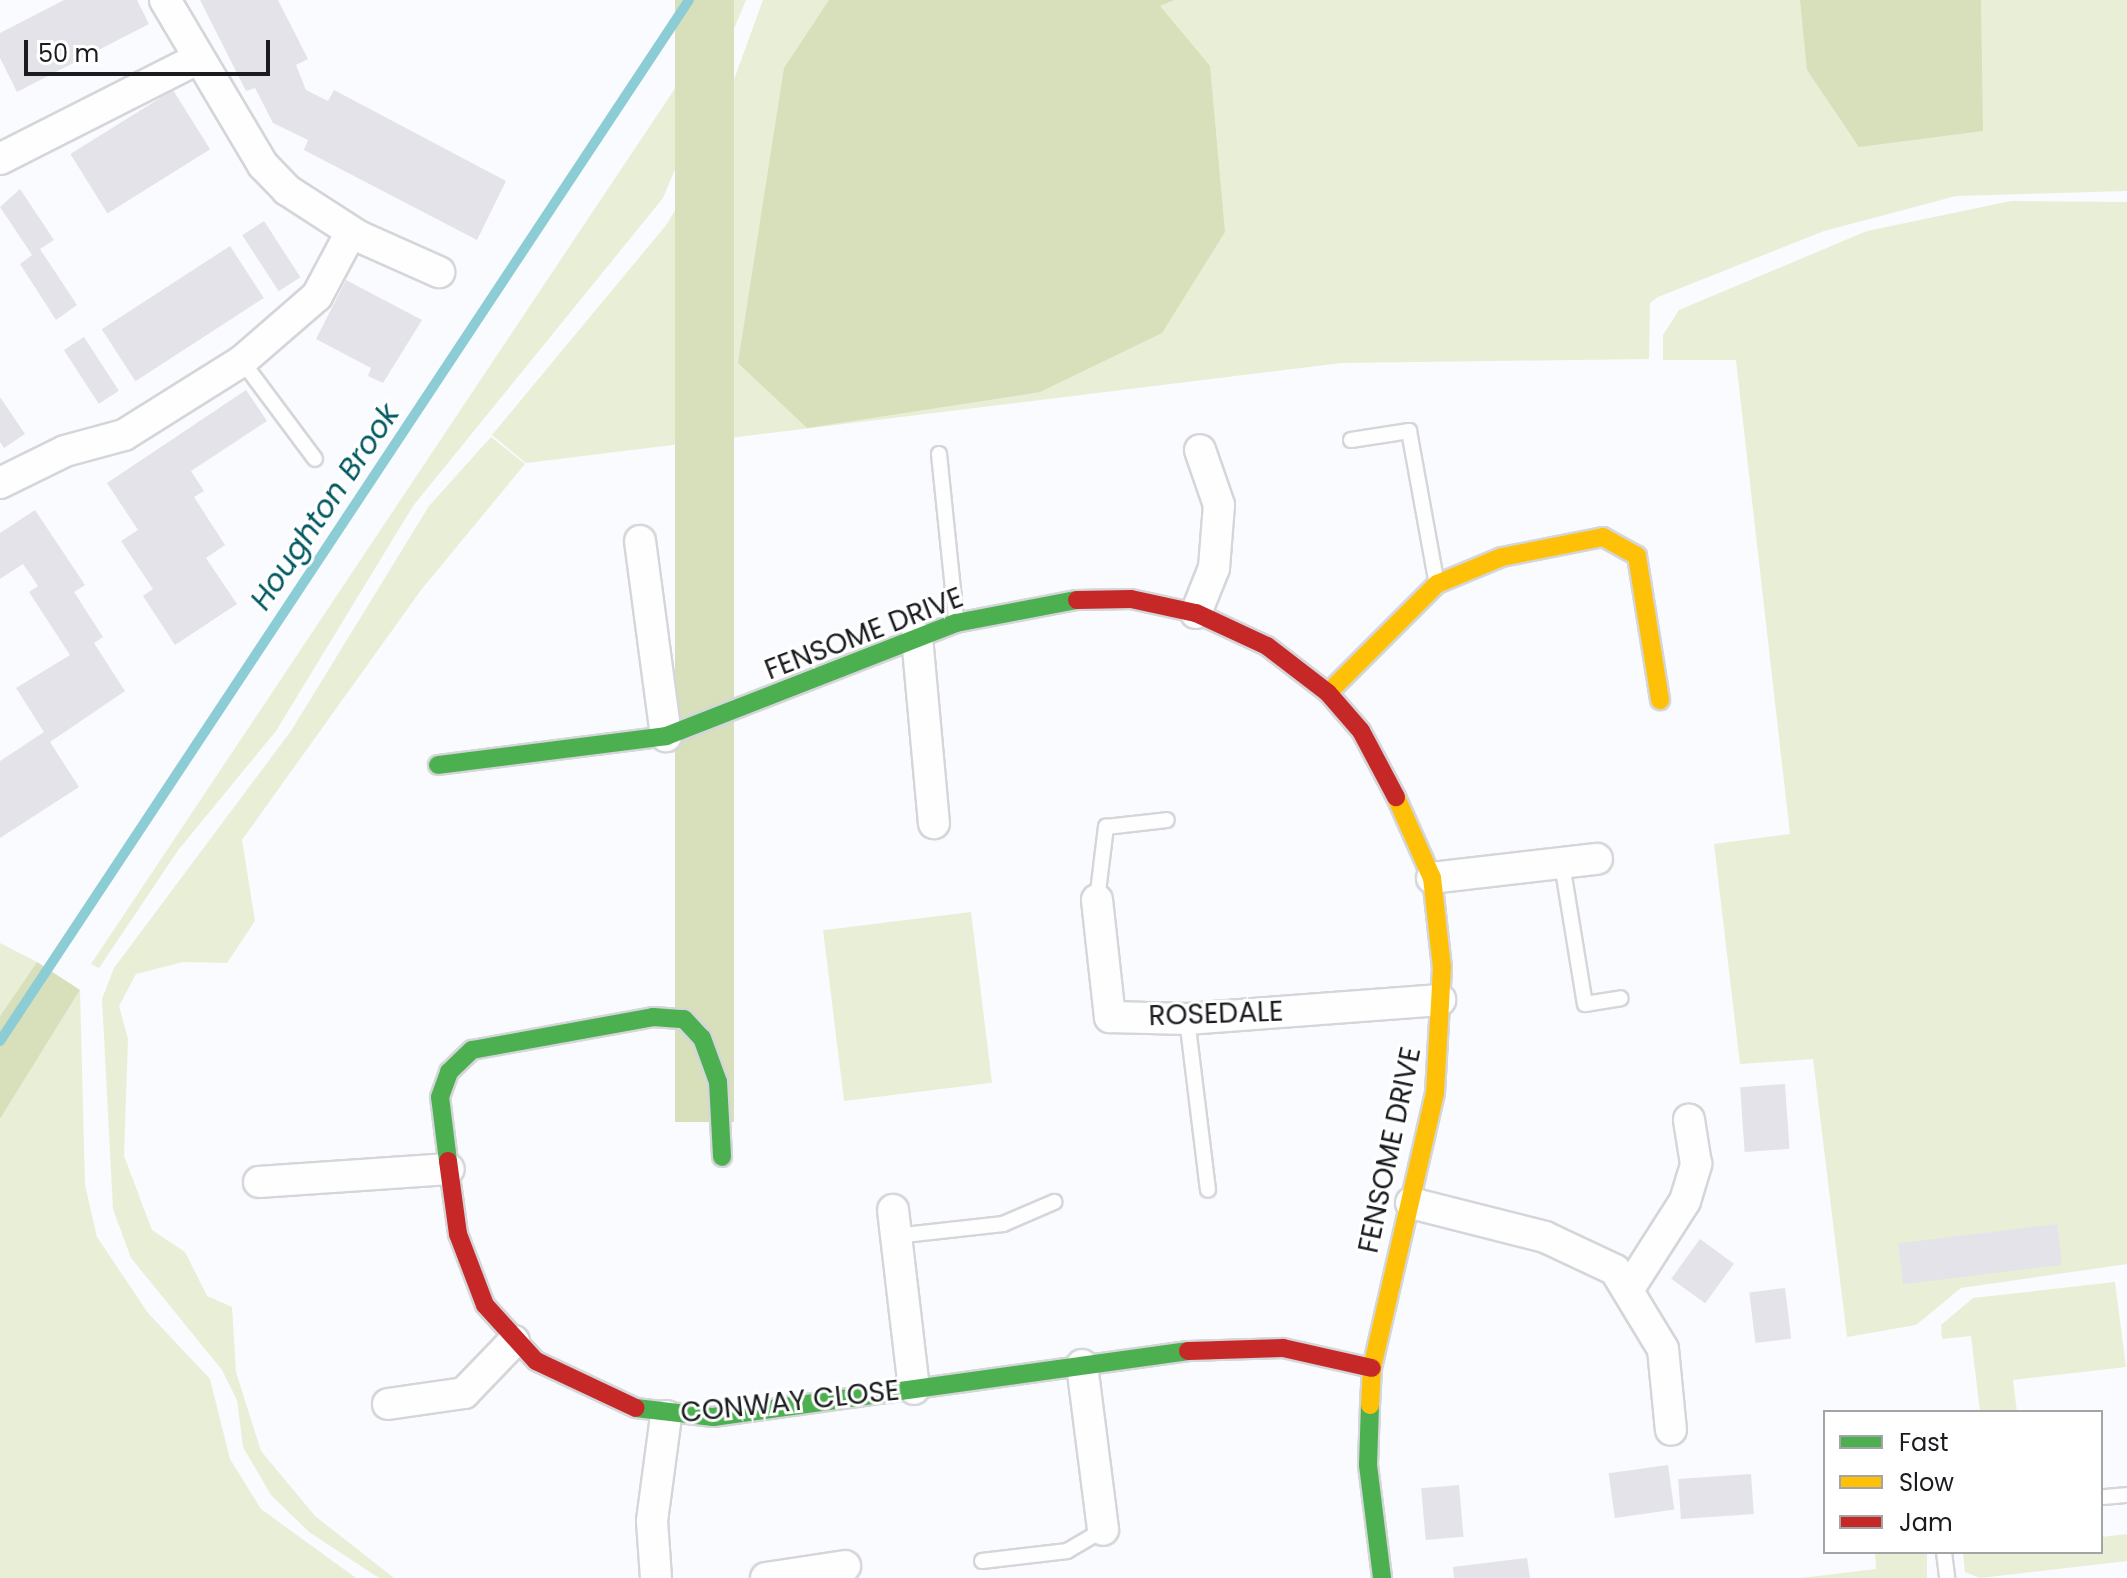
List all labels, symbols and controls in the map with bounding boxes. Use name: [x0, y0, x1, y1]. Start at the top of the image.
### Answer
scale bar: [28, 24, 274, 74]
text: 50 m: [38, 37, 99, 70]
water label: Houghton Brook: [243, 397, 407, 617]
street label: FENSOME DRIVE: [760, 581, 968, 687]
street label: ROSEDALE: [1148, 995, 1284, 1033]
street label: FENSOME DRIVE: [1352, 1044, 1428, 1256]
street label: CONWAY CLOSE: [679, 1374, 901, 1430]
legend: [1823, 1410, 2103, 1554]
text: Fast: [1899, 1426, 1949, 1459]
text: Slow: [1899, 1466, 1954, 1499]
text: Jam: [1899, 1506, 1953, 1539]

